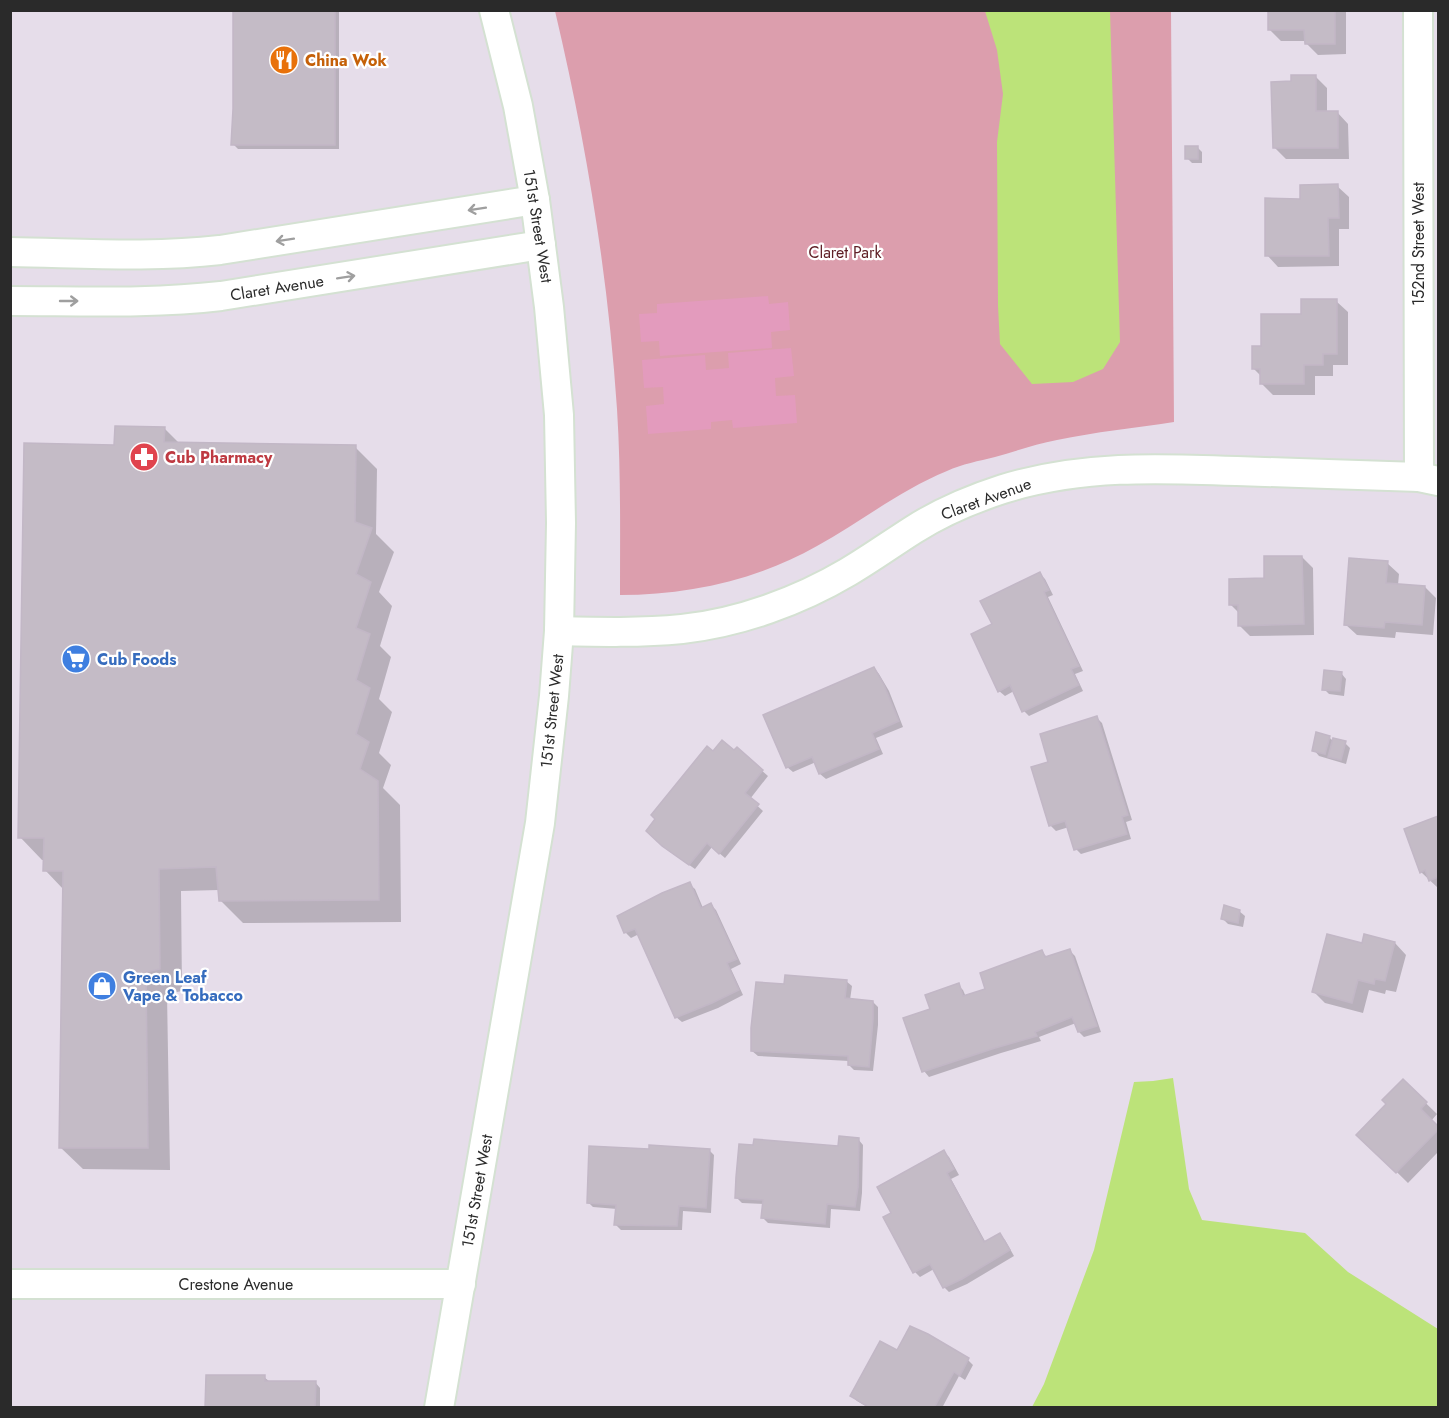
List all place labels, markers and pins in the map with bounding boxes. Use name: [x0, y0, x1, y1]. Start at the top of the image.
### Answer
restaurant icon: China Wok: [268, 44, 300, 76]
place label: China Wok: [305, 49, 388, 72]
pharmacy icon: Cub Pharmacy: [128, 441, 160, 473]
place label: Cub Pharmacy: [165, 446, 273, 469]
supermarket icon: Cub Foods: [60, 643, 92, 675]
place label: Cub Foods: [97, 648, 177, 671]
place label: Green Leaf Vape & Tobacco: [122, 966, 243, 1007]
shop icon: Green Leaf Vape & Tobacco: [86, 970, 118, 1002]

